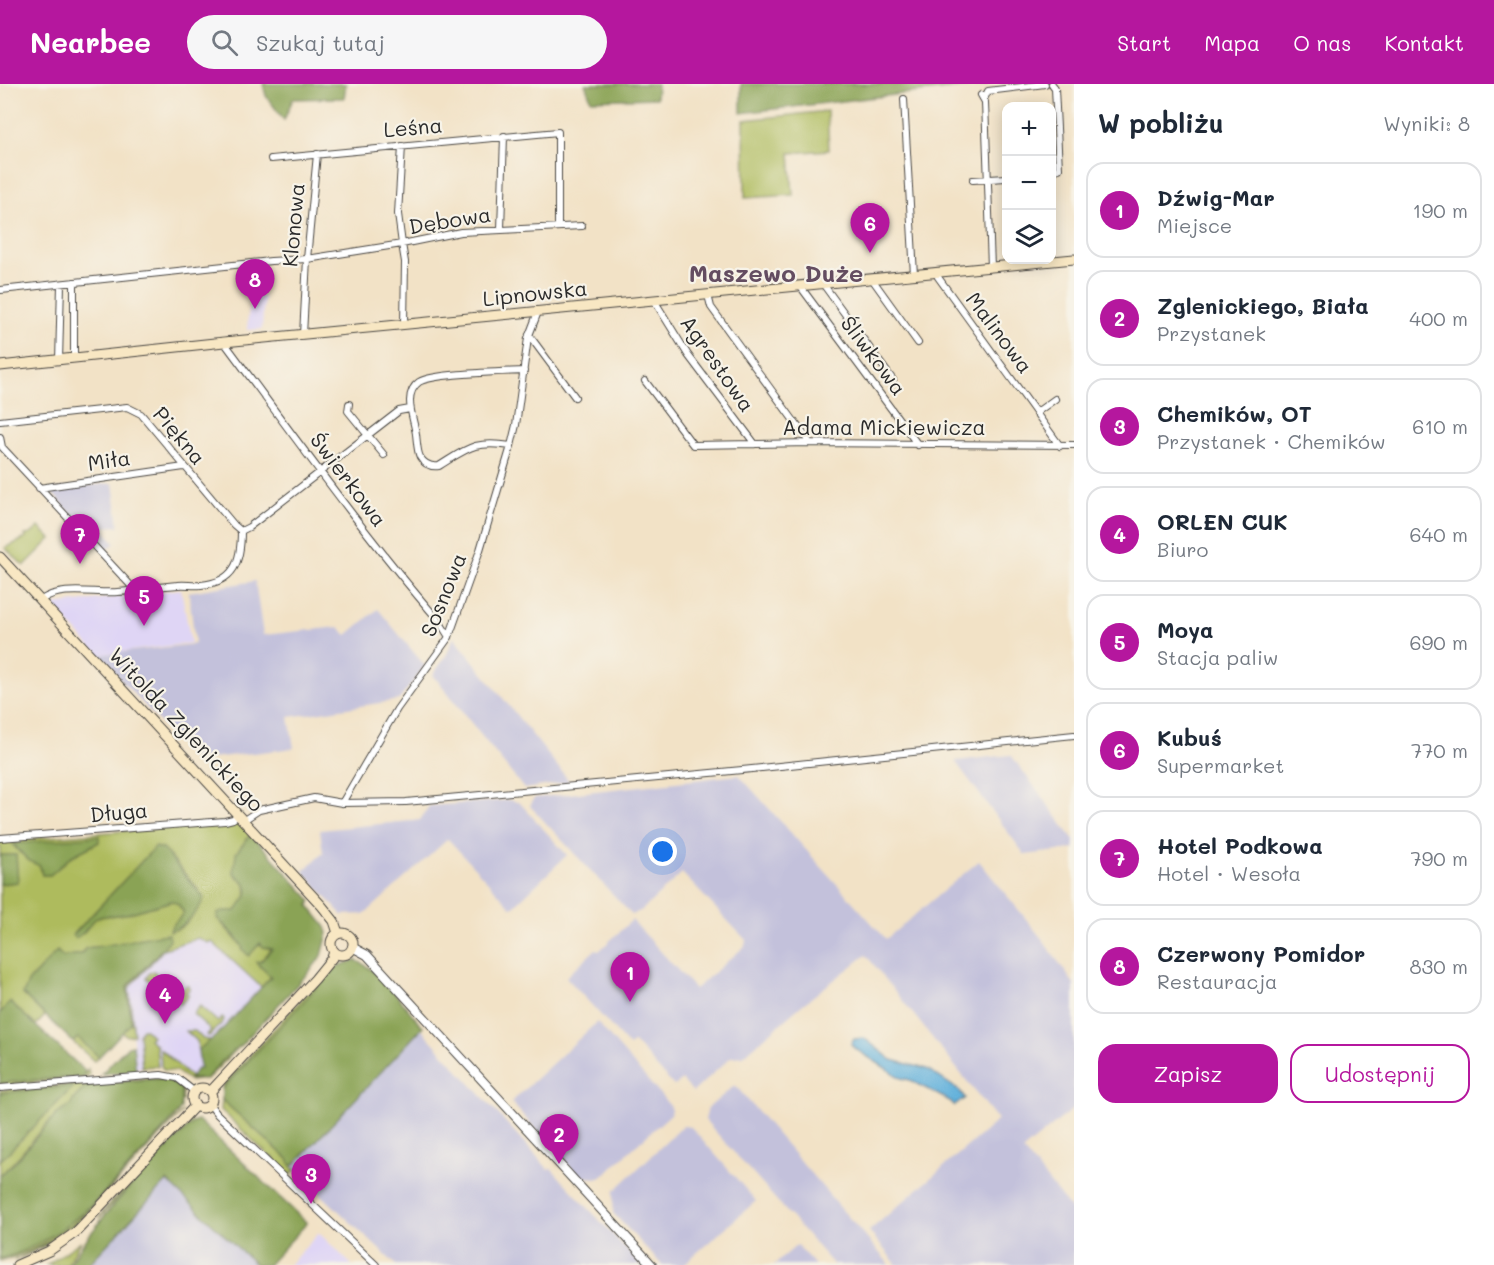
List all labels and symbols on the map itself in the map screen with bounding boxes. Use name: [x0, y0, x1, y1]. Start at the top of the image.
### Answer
street label: Leśna: [382, 110, 443, 143]
street label: Klonowa: [275, 182, 310, 268]
street label: Dębowa: [407, 200, 493, 239]
pin: 6: [850, 204, 890, 253]
district label: Maszewo Duże: [689, 257, 863, 288]
pin: 8: [236, 260, 274, 309]
street label: Lipnowska: [481, 274, 589, 311]
street label: Malinowa: [961, 286, 1040, 378]
street label: Agrestowa: [675, 310, 761, 417]
street label: Śliwkowa: [835, 310, 913, 400]
street label: Piękna: [148, 400, 212, 470]
street label: Adama Mickiewicza: [782, 413, 986, 440]
street label: Świerkowa: [305, 427, 393, 532]
street label: Miła: [86, 443, 132, 476]
pin: 7: [60, 514, 100, 564]
street label: Sosnowa: [414, 549, 472, 640]
pin: 5: [124, 576, 164, 626]
street label: Witolda Zglenickiego: [104, 641, 270, 817]
street label: Długa: [89, 796, 149, 827]
your location: [648, 837, 677, 866]
pin: 1: [610, 952, 650, 1002]
pin: 4: [146, 974, 184, 1024]
pin: 2: [540, 1114, 578, 1164]
pin: 3: [292, 1154, 330, 1204]

